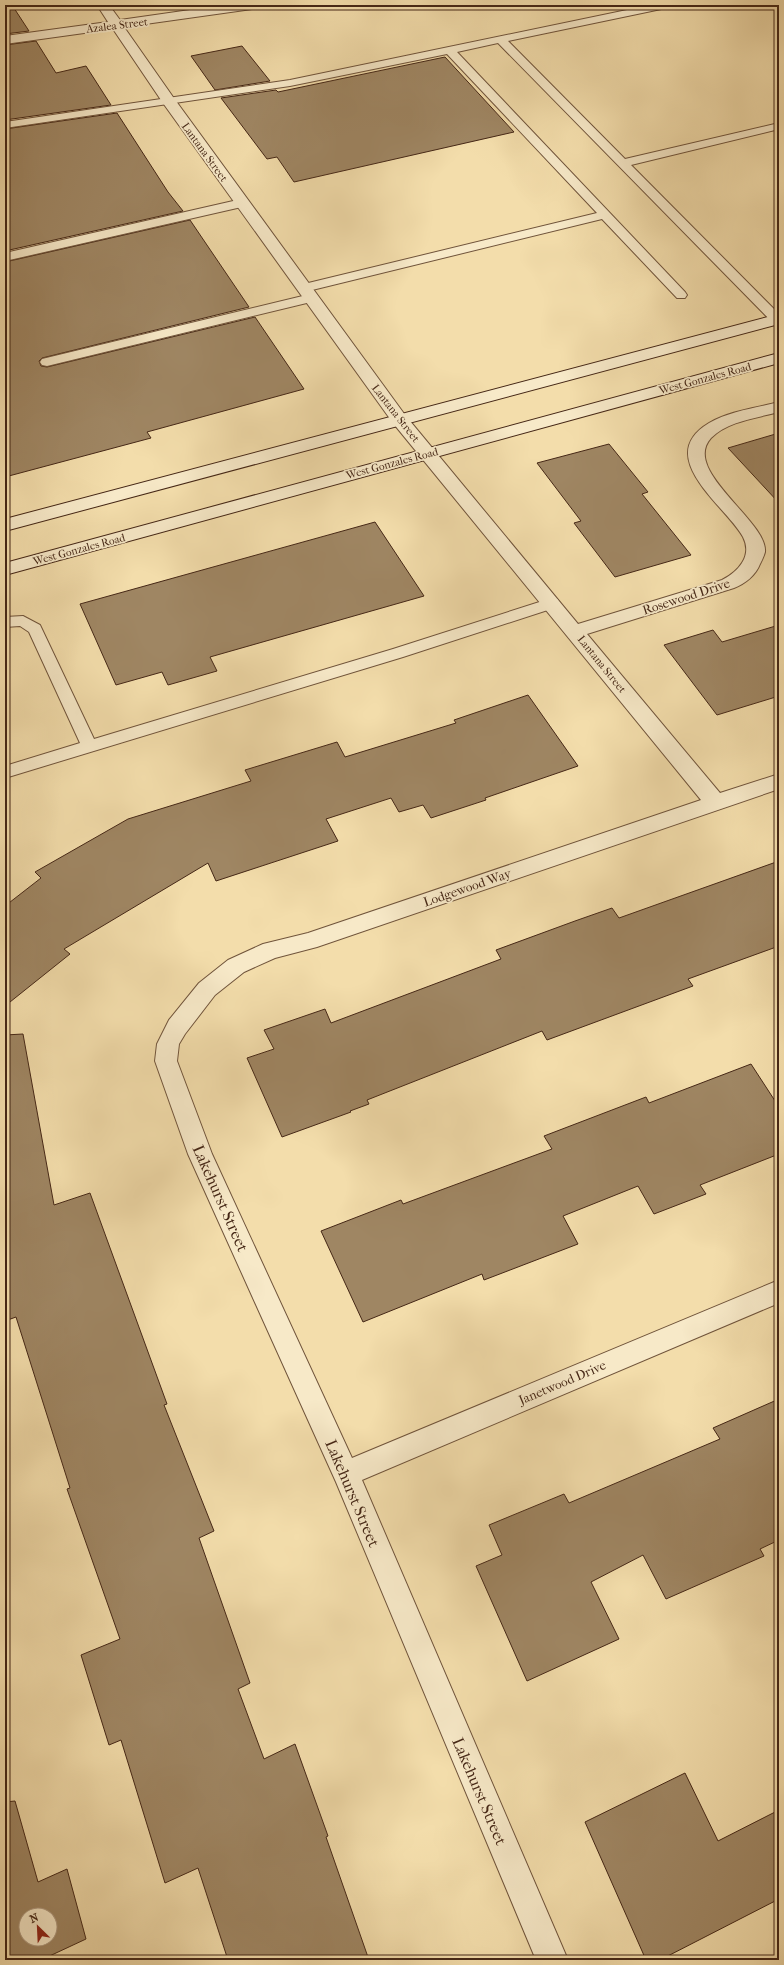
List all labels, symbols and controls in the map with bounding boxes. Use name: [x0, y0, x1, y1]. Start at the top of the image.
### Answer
street label: Azalea Street: [85, 15, 149, 36]
street label: Lantana Street: [179, 120, 230, 184]
street label: West Gonzales Road: [657, 360, 754, 397]
street label: Lantana Street: [369, 382, 422, 445]
street label: West Gonzales Road: [344, 445, 441, 482]
street label: West Gonzales Road: [31, 531, 128, 568]
street label: Rosewood Drive: [640, 575, 732, 618]
street label: Lantana Street: [575, 633, 629, 696]
street label: Lodgewood Way: [421, 865, 514, 910]
street label: Lakehurst Street: [189, 1142, 253, 1255]
street label: Janetwood Drive: [515, 1357, 609, 1408]
street label: Lakehurst Street: [321, 1437, 384, 1550]
street label: Lakehurst Street: [448, 1735, 511, 1848]
north arrow: [18, 1907, 58, 1947]
text: N: [28, 1910, 41, 1926]

